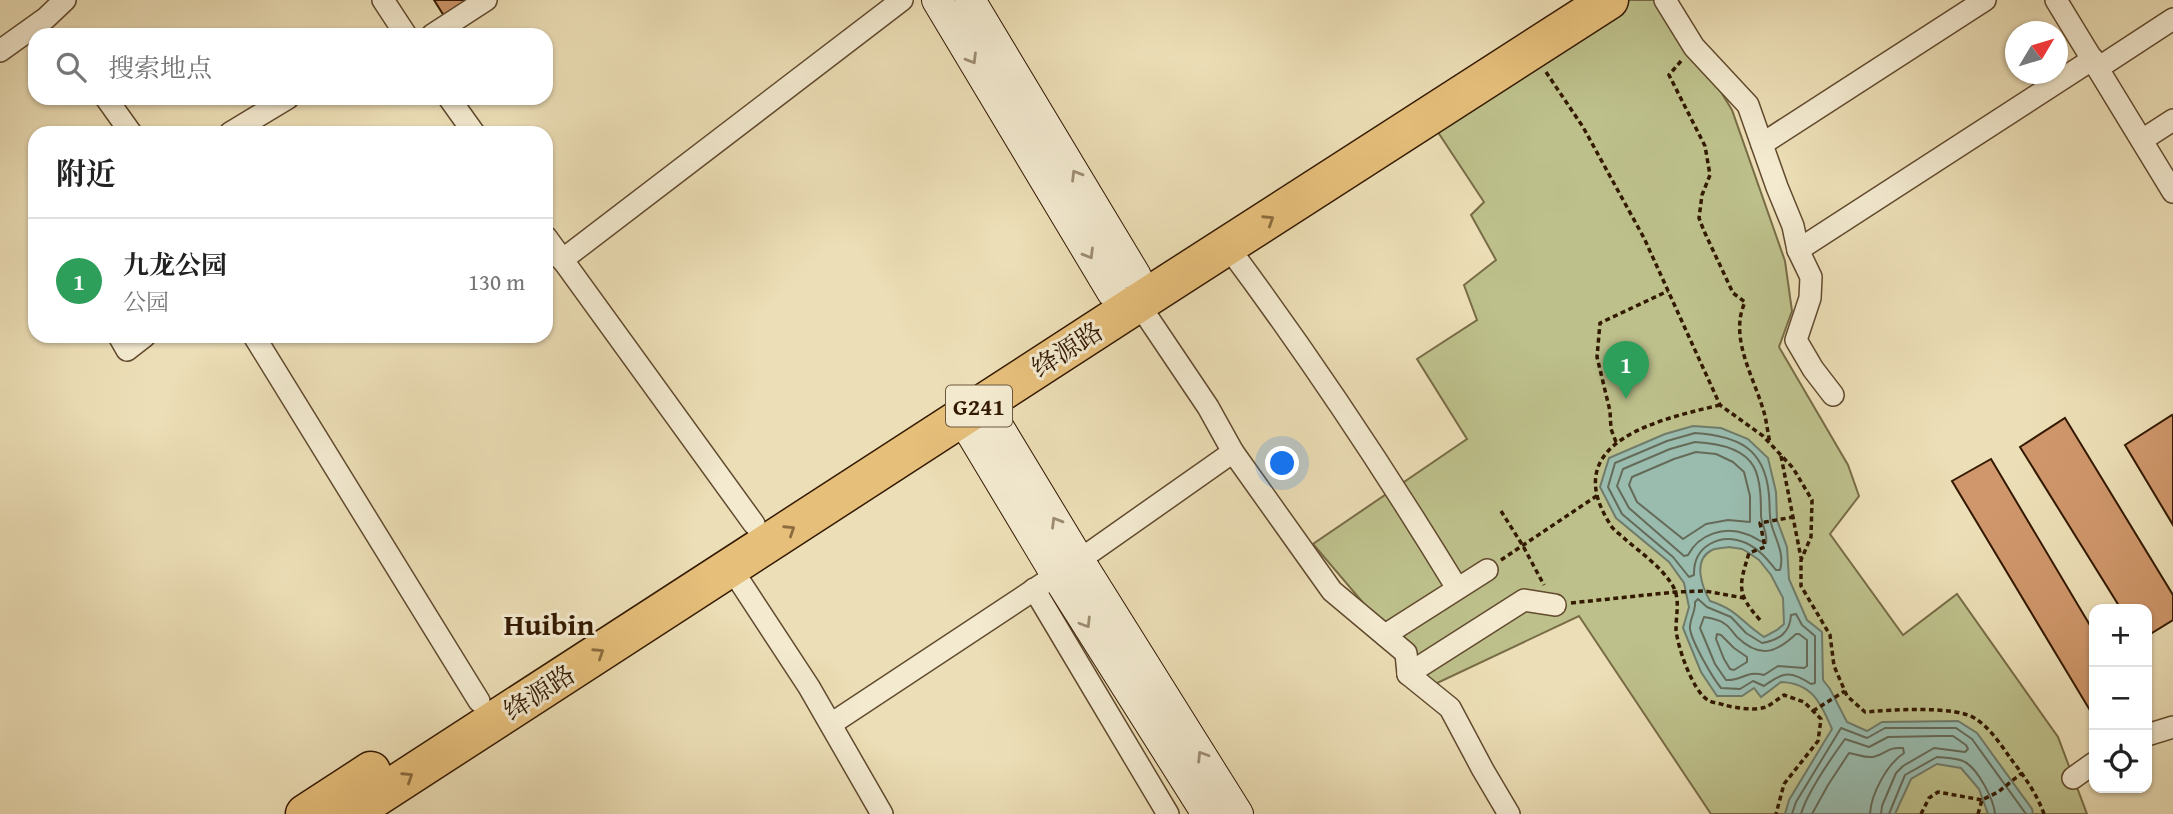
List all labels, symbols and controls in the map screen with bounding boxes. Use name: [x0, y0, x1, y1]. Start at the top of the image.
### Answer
north arrow: [2005, 21, 2068, 84]
search box: [28, 28, 553, 105]
icon: search: [52, 48, 90, 86]
text: 搜索地点: [108, 48, 212, 87]
one-way arrow: [964, 51, 977, 64]
text: 附近: [56, 151, 116, 195]
one-way arrow: [1071, 170, 1084, 183]
one-way arrow: [1261, 216, 1274, 228]
text: 九龙公园: [123, 245, 227, 284]
one-way arrow: [1081, 246, 1094, 259]
text: 1: [73, 265, 85, 298]
text: 130 m: [468, 265, 525, 298]
text: 公园: [123, 285, 169, 318]
street label: 绛源路: [1024, 311, 1110, 387]
pin: 1: [1603, 341, 1649, 399]
road number: G241: [946, 386, 1012, 426]
your location: [1265, 446, 1299, 480]
one-way arrow: [1051, 516, 1064, 529]
one-way arrow: [782, 525, 795, 538]
district label: Huibin: [504, 602, 595, 646]
map controls: [2089, 604, 2152, 793]
button: +: [2089, 604, 2152, 667]
one-way arrow: [1078, 615, 1091, 628]
one-way arrow: [591, 649, 604, 662]
street label: 绛源路: [496, 654, 582, 730]
button: −: [2089, 667, 2152, 730]
button: locate: [2089, 730, 2152, 793]
one-way arrow: [1198, 751, 1211, 764]
one-way arrow: [400, 772, 413, 785]

